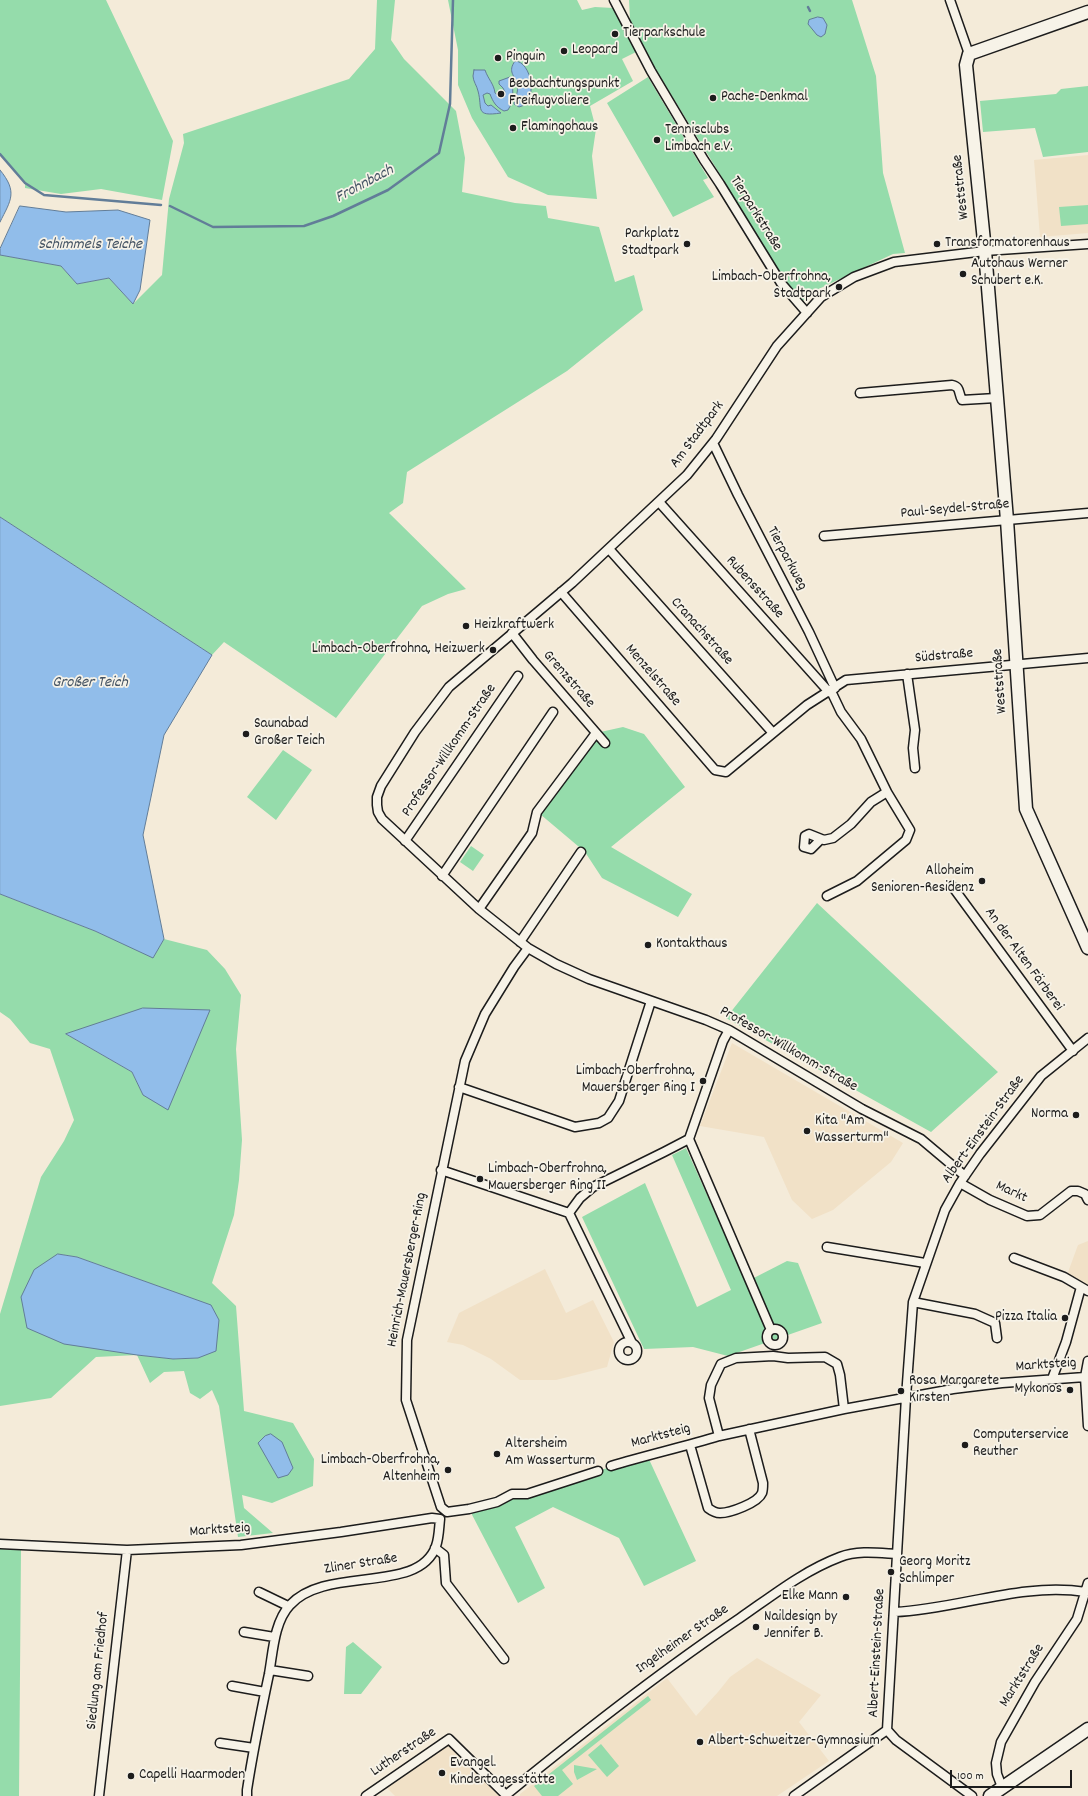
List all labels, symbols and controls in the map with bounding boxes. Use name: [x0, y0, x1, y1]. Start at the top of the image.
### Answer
place label: Tierparkschule: [623, 25, 705, 43]
marker: Tierparkschule: [610, 29, 620, 39]
place label: Leopard: [572, 42, 618, 60]
marker: Leopard: [559, 46, 569, 56]
place label: Pinguin: [506, 49, 545, 67]
marker: Pinguin: [493, 53, 503, 63]
place label: Beobachtungspunkt Freiflugvoliere: [509, 76, 620, 111]
marker: Beobachtungspunkt Freiflugvoliere: [496, 89, 506, 99]
place label: Pache-Denkmal: [721, 89, 808, 107]
marker: Pache-Denkmal: [708, 93, 718, 103]
place label: Flamingohaus: [521, 119, 598, 137]
place label: Tennisclubs Limbach e.V.: [665, 122, 733, 157]
marker: Flamingohaus: [508, 123, 518, 133]
marker: Tennisclubs Limbach e.V.: [652, 135, 662, 145]
street label: Weststraße: [950, 154, 974, 220]
water label: Frohnbach: [333, 162, 397, 208]
street label: Tierparkstraße: [725, 173, 785, 255]
place label: Parkplatz Stadtpark: [622, 226, 679, 261]
place label: Transformatorenhaus: [945, 235, 1070, 253]
water label: Schimmels Teiche: [38, 236, 142, 256]
marker: Parkplatz Stadtpark: [682, 239, 692, 249]
marker: Transformatorenhaus: [932, 239, 942, 249]
place label: Autohaus Werner Schubert e.K.: [971, 256, 1068, 291]
place label: Limbach-Oberfrohna, Stadtpark: [712, 269, 831, 304]
marker: Autohaus Werner Schubert e.K.: [958, 269, 968, 279]
marker: Limbach-Oberfrohna, Stadtpark: [834, 282, 844, 292]
street label: Am Stadtpark: [667, 398, 729, 472]
street label: Paul-Seydel-Straße: [900, 496, 1010, 524]
street label: Tierparkweg: [762, 524, 810, 594]
street label: Rubensstraße: [721, 553, 787, 623]
street label: Cranachstraße: [666, 594, 736, 670]
place label: Heizkraftwerk: [474, 617, 554, 635]
marker: Heizkraftwerk: [461, 621, 471, 631]
place label: Limbach-Oberfrohna, Heizwerk: [312, 641, 485, 659]
street label: Menzelstraße: [620, 641, 684, 711]
marker: Limbach-Oberfrohna, Heizwerk: [488, 645, 498, 655]
street label: Südstraße: [914, 645, 974, 669]
street label: Grenzstraße: [538, 647, 598, 713]
street label: Weststraße: [990, 648, 1012, 714]
water label: Großer Teich: [52, 674, 128, 694]
street label: Professor-Willkomm-Straße: [399, 681, 501, 821]
place label: Saunabad Großer Teich: [254, 716, 325, 751]
marker: Saunabad Großer Teich: [241, 729, 251, 739]
place label: Alloheim Senioren-Residenz: [871, 863, 974, 898]
marker: Alloheim Senioren-Residenz: [977, 876, 987, 886]
street label: An der Alten Färberei: [980, 905, 1066, 1015]
place label: Kontakthaus: [656, 936, 727, 954]
marker: Kontakthaus: [643, 940, 653, 950]
street label: Professor-Willkomm-Straße: [716, 1003, 860, 1097]
place label: Limbach-Oberfrohna, Mauersberger Ring I: [576, 1063, 695, 1098]
street label: Albert-Einstein-Straße: [939, 1072, 1029, 1188]
marker: Limbach-Oberfrohna, Mauersberger Ring I: [698, 1076, 708, 1086]
place label: Norma: [1031, 1106, 1068, 1124]
marker: Norma: [1071, 1110, 1081, 1120]
place label: Kita "Am Wasserturm": [815, 1113, 889, 1148]
marker: Kita "Am Wasserturm": [802, 1126, 812, 1136]
place label: Limbach-Oberfrohna, Mauersberger Ring II: [488, 1161, 607, 1196]
marker: Limbach-Oberfrohna, Mauersberger Ring II: [475, 1174, 485, 1184]
street label: Markt: [992, 1178, 1030, 1208]
street label: Heinrich-Mauersberger-Ring: [384, 1191, 432, 1349]
place label: Pizza Italia: [995, 1309, 1057, 1327]
marker: Pizza Italia: [1060, 1313, 1070, 1323]
street label: Marktsteig: [1015, 1355, 1077, 1377]
place label: Rosa Margarete Kirsten: [909, 1373, 999, 1408]
place label: Mykonos: [1014, 1381, 1062, 1399]
marker: Mykonos: [1065, 1385, 1075, 1395]
marker: Rosa Margarete Kirsten: [896, 1386, 906, 1396]
street label: Marktsteig: [629, 1420, 693, 1454]
place label: Computerservice Reuther: [973, 1427, 1069, 1462]
place label: Altersheim Am Wasserturm: [505, 1436, 595, 1471]
marker: Computerservice Reuther: [960, 1440, 970, 1450]
marker: Altersheim Am Wasserturm: [492, 1449, 502, 1459]
place label: Limbach-Oberfrohna, Altenheim: [321, 1452, 440, 1487]
marker: Limbach-Oberfrohna, Altenheim: [443, 1465, 453, 1475]
street label: Marktsteig: [189, 1520, 251, 1542]
street label: Zliner Straße: [323, 1550, 399, 1580]
place label: Georg Moritz Schlimper: [899, 1554, 970, 1589]
marker: Georg Moritz Schlimper: [886, 1567, 896, 1577]
place label: Elke Mann: [782, 1588, 838, 1606]
street label: Albert-Einstein-Straße: [866, 1588, 890, 1718]
marker: Elke Mann: [841, 1592, 851, 1602]
street label: Ingelheimer Straße: [633, 1601, 733, 1679]
place label: Naildesign by Jennifer B.: [764, 1609, 837, 1644]
street label: Siedlung am Friedhof: [84, 1611, 114, 1731]
marker: Naildesign by Jennifer B.: [751, 1622, 761, 1632]
street label: Marktstraße: [996, 1641, 1050, 1711]
street label: Lutherstraße: [368, 1724, 440, 1782]
place label: Albert-Schweitzer-Gymnasium: [708, 1733, 880, 1751]
marker: Albert-Schweitzer-Gymnasium: [695, 1737, 705, 1747]
place label: Evangel. Kindertagesstätte: [450, 1755, 555, 1790]
scale bar: [952, 1762, 1074, 1788]
place label: Capelli Haarmoden: [139, 1767, 245, 1785]
marker: Evangel. Kindertagesstätte: [437, 1768, 447, 1778]
text: 100 m: [957, 1768, 984, 1785]
marker: Capelli Haarmoden: [126, 1771, 136, 1781]

